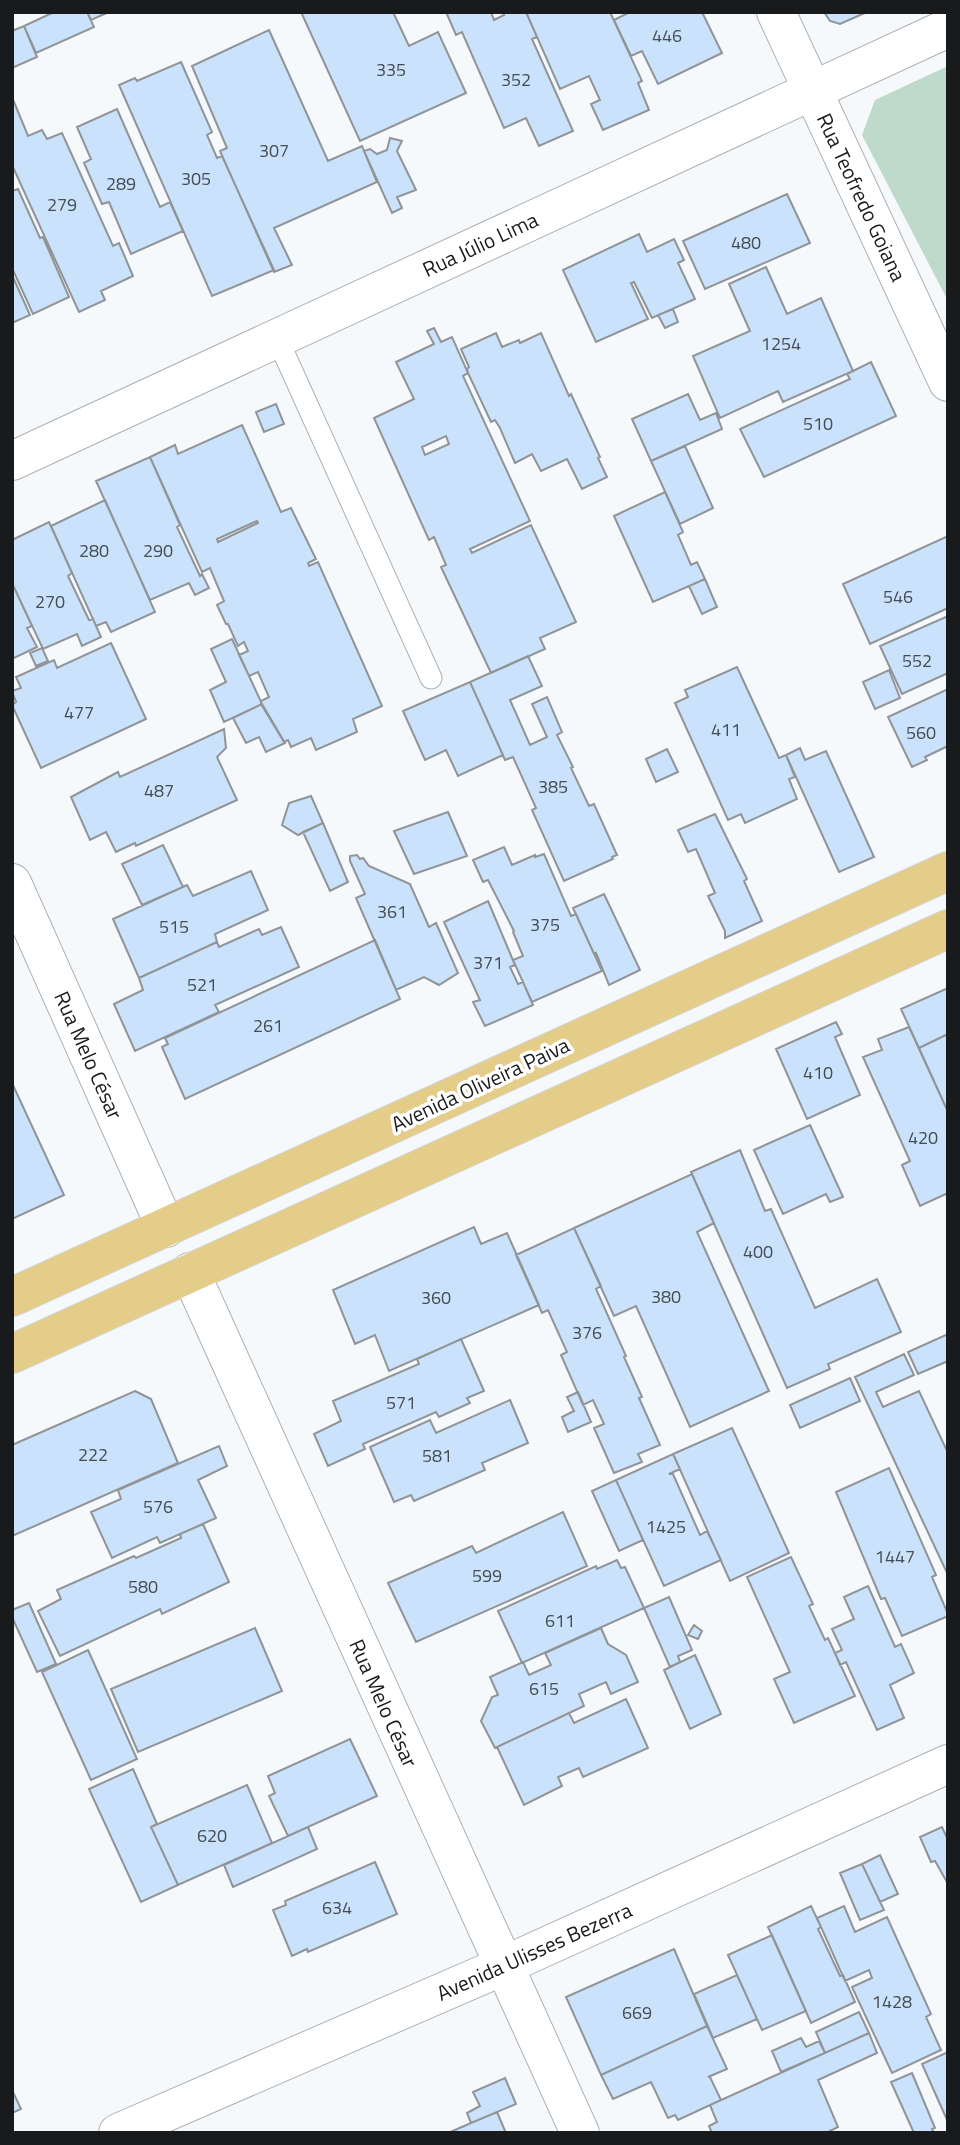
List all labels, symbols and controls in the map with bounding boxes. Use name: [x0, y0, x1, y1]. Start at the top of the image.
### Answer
house number: 446: [652, 22, 682, 49]
house number: 335: [376, 56, 406, 83]
house number: 352: [501, 66, 531, 93]
street label: Rua Teofredo Goiana: [809, 108, 915, 287]
house number: 307: [259, 137, 289, 164]
house number: 305: [181, 165, 211, 192]
house number: 289: [106, 170, 136, 197]
house number: 279: [47, 191, 77, 218]
street label: Rua Júlio Lima: [417, 203, 544, 285]
house number: 480: [731, 229, 761, 256]
house number: 1254: [761, 330, 801, 357]
house number: 510: [803, 410, 833, 437]
house number: 280: [79, 537, 109, 564]
house number: 290: [143, 537, 173, 564]
house number: 546: [883, 583, 913, 610]
house number: 270: [35, 588, 65, 615]
house number: 552: [902, 647, 932, 674]
house number: 477: [64, 699, 94, 726]
house number: 411: [711, 716, 741, 743]
house number: 560: [906, 719, 936, 746]
house number: 385: [538, 773, 568, 800]
house number: 487: [144, 777, 174, 804]
house number: 361: [377, 898, 407, 925]
house number: 375: [530, 911, 560, 938]
house number: 515: [159, 913, 189, 940]
house number: 371: [473, 949, 503, 976]
house number: 521: [187, 971, 217, 998]
street label: Rua Melo César: [46, 986, 132, 1124]
house number: 261: [253, 1012, 283, 1039]
street label: Avenida Oliveira Paiva: [386, 1028, 575, 1139]
house number: 410: [803, 1059, 833, 1086]
house number: 420: [908, 1124, 938, 1151]
house number: 400: [743, 1238, 773, 1265]
house number: 380: [651, 1283, 681, 1310]
house number: 360: [421, 1284, 451, 1311]
house number: 376: [572, 1319, 602, 1346]
house number: 571: [386, 1389, 416, 1416]
house number: 222: [78, 1441, 108, 1468]
house number: 581: [422, 1442, 452, 1469]
house number: 576: [143, 1493, 173, 1520]
house number: 1425: [646, 1513, 686, 1540]
house number: 1447: [875, 1543, 915, 1570]
house number: 599: [472, 1562, 502, 1589]
house number: 580: [128, 1573, 158, 1600]
house number: 611: [545, 1607, 575, 1634]
street label: Rua Melo César: [341, 1634, 427, 1772]
house number: 615: [529, 1675, 559, 1702]
house number: 620: [197, 1822, 227, 1849]
street label: Avenida Ulisses Bezerra: [431, 1893, 637, 2009]
house number: 634: [322, 1894, 352, 1921]
house number: 1428: [872, 1988, 912, 2015]
house number: 669: [622, 1999, 652, 2026]

